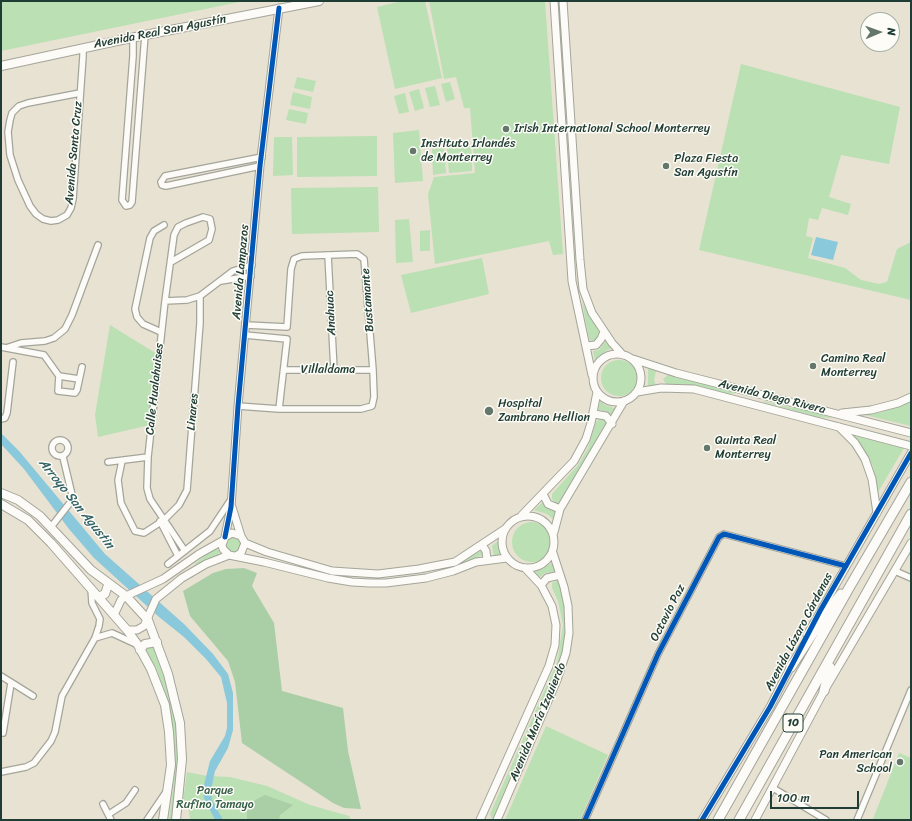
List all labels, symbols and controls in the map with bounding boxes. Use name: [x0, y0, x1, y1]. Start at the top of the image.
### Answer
street label: Avenida Real San Agustín: [93, 12, 227, 52]
north arrow: [860, 12, 900, 52]
text: N: [882, 27, 901, 36]
street label: Avenida Santa Cruz: [62, 101, 86, 205]
place label: Irish International School Monterrey: [514, 122, 710, 136]
marker: Irish International School Monterrey: [501, 124, 511, 134]
place label: Instituto Irlandés de Monterrey: [421, 137, 516, 165]
marker: Instituto Irlandés de Monterrey: [408, 146, 418, 156]
place label: Plaza Fiesta San Agustín: [674, 152, 738, 180]
marker: Plaza Fiesta San Agustín: [661, 161, 671, 171]
street label: Avenida Lampazos: [230, 224, 252, 320]
street label: Bustamante: [359, 268, 377, 332]
street label: Anahuac: [323, 290, 339, 336]
street label: Calle Hualahuises: [143, 342, 167, 436]
place label: Camino Real Monterrey: [821, 352, 885, 380]
marker: Camino Real Monterrey: [808, 361, 818, 371]
street label: Villaldama: [301, 363, 355, 377]
street label: Avenida Diego Rivera: [717, 377, 827, 417]
street label: Linares: [184, 393, 202, 431]
place label: Hospital Zambrano Hellion: [498, 397, 590, 425]
marker: Hospital Zambrano Hellion: [483, 405, 495, 417]
place label: Quinta Real Monterrey: [715, 434, 776, 462]
marker: Quinta Real Monterrey: [702, 443, 712, 453]
water label: Arroyo San Agustin: [35, 456, 117, 552]
street label: Avenida Lázaro Cárdenas: [762, 571, 836, 693]
street label: Octavio Paz: [648, 582, 688, 644]
street label: Avenida María Izquierdo: [507, 661, 569, 783]
road number: 10: [783, 714, 803, 732]
place label: Pan American School: [819, 748, 892, 776]
marker: Pan American School: [895, 757, 905, 767]
scale bar: [772, 783, 861, 809]
park label: Parque Rufino Tamayo: [176, 784, 254, 812]
text: 100 m: [777, 787, 810, 809]

